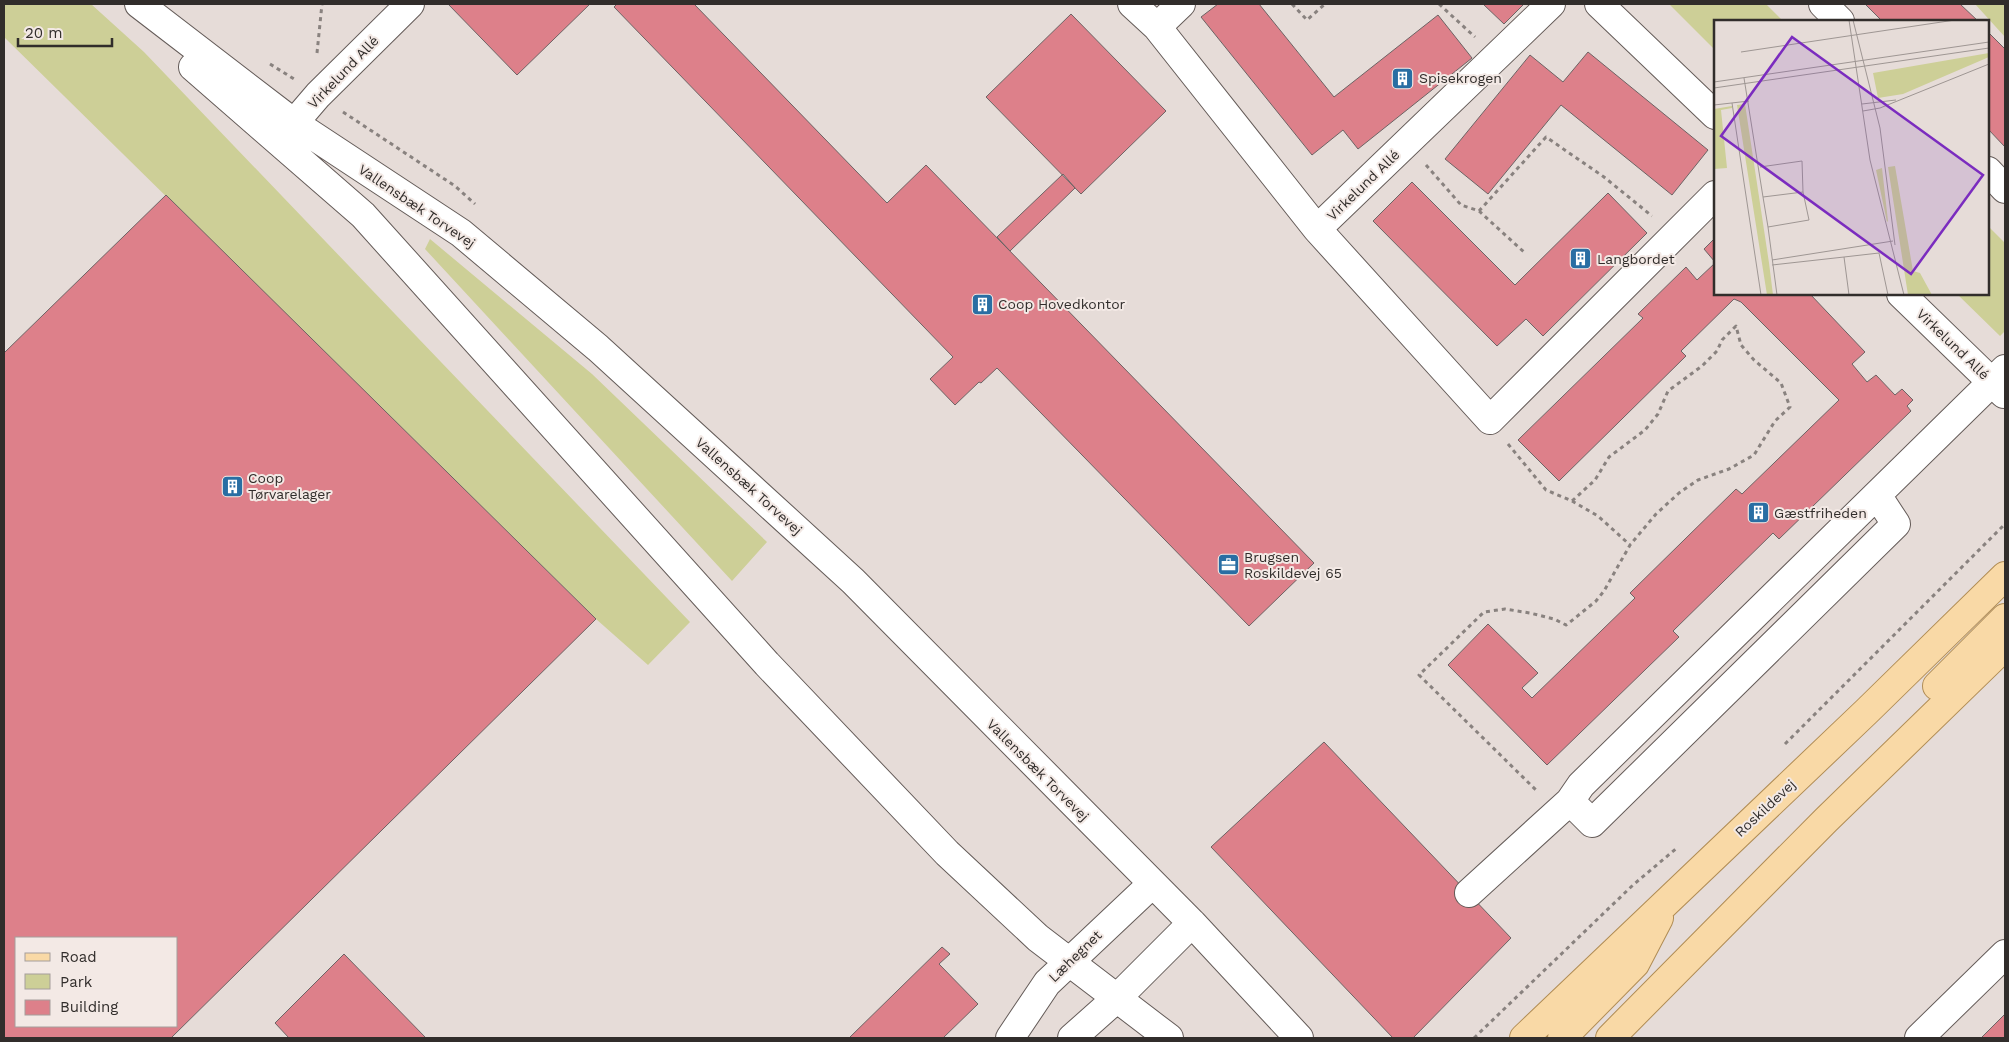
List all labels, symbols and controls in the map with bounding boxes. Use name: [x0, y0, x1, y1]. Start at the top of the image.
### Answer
scale bar: [18, 15, 111, 47]
inset map: [1714, 20, 1989, 295]
text: 20 m: [25, 24, 63, 42]
street label: Virkelund Allé: [304, 32, 382, 112]
building icon: Spisekrogen: [1391, 66, 1415, 90]
place label: Spisekrogen: [1419, 70, 1502, 86]
street label: Virkelund Allé: [1323, 146, 1403, 224]
street label: Vallensbæk Torvevej: [356, 161, 478, 251]
building icon: Langbordet: [1569, 247, 1593, 271]
place label: Langbordet: [1597, 251, 1675, 267]
building icon: Coop Hovedkontor: [970, 292, 994, 316]
place label: Coop Hovedkontor: [998, 296, 1126, 312]
street label: Virkelund Allé: [1913, 305, 1993, 383]
street label: Vallensbæk Torvevej: [693, 434, 805, 538]
place label: Coop Tørvarelager: [248, 470, 331, 502]
building icon: Coop Tørvarelager: [220, 474, 244, 498]
building icon: Gæstfriheden: [1746, 501, 1770, 525]
place label: Gæstfriheden: [1774, 505, 1867, 521]
place label: Brugsen Roskildevej 65: [1244, 549, 1342, 581]
office icon: Brugsen Roskildevej 65: [1216, 553, 1240, 577]
street label: Vallensbæk Torvevej: [984, 716, 1092, 824]
street label: Roskildevej: [1732, 776, 1798, 840]
street label: Læhegnet: [1045, 927, 1105, 985]
legend: [15, 937, 178, 1027]
text: Road: [60, 948, 97, 966]
text: Park: [60, 973, 93, 991]
text: Building: [60, 998, 118, 1016]

